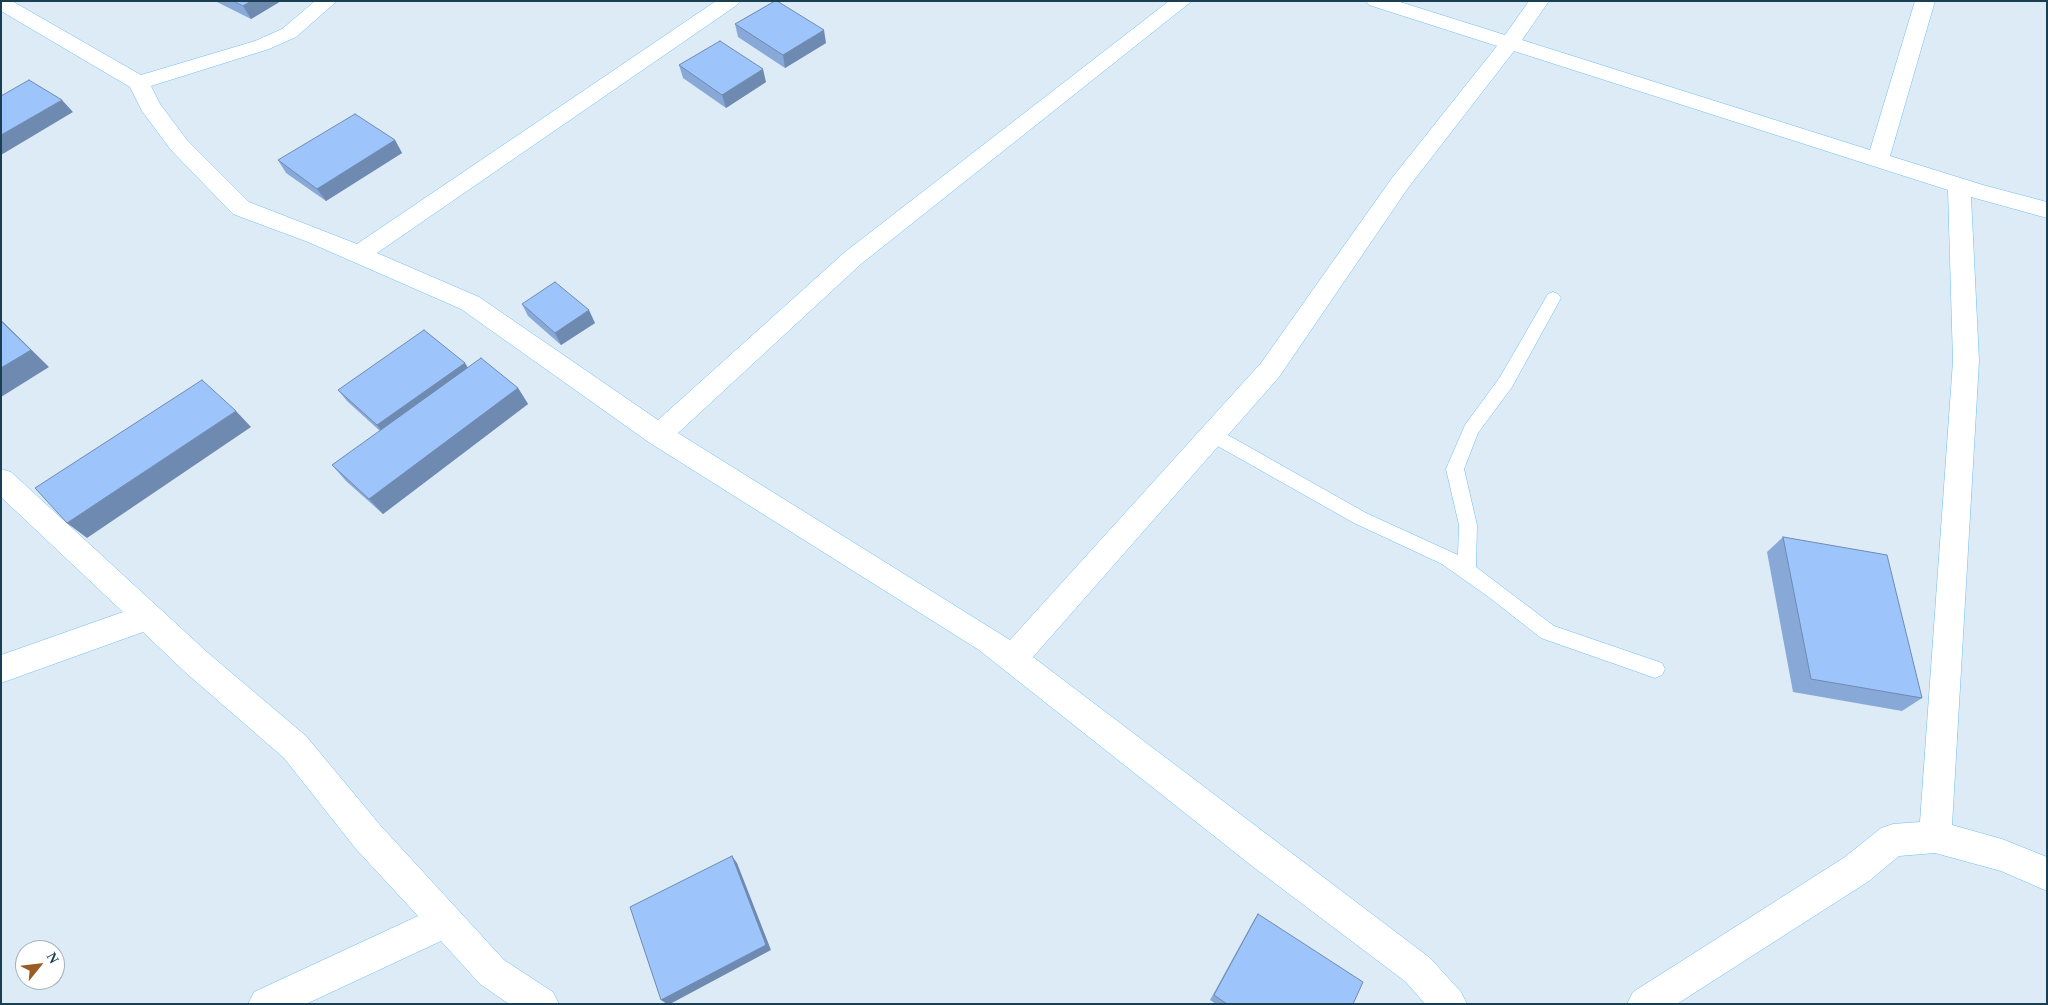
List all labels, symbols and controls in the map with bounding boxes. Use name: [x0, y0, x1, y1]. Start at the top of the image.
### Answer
north arrow: [15, 940, 65, 990]
text: N: [44, 950, 62, 966]

